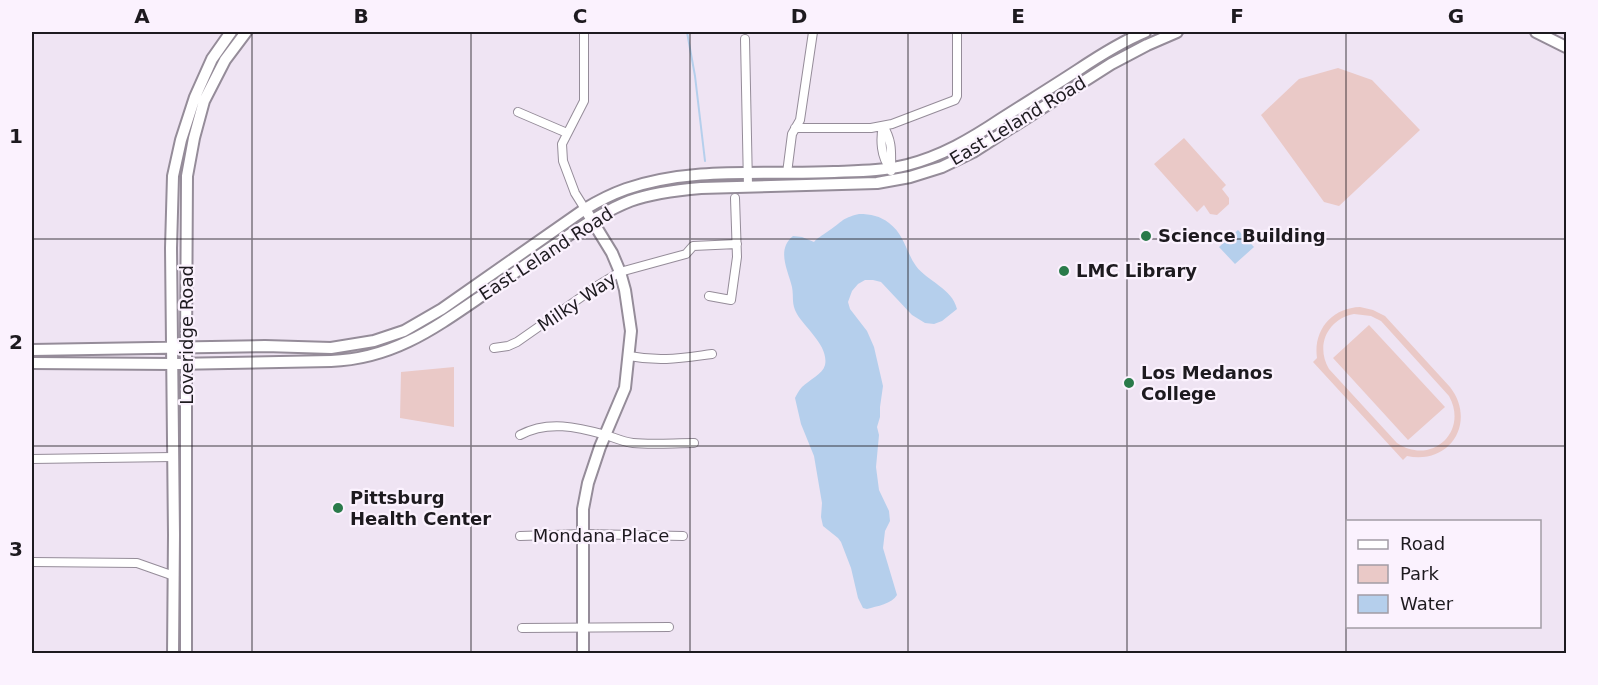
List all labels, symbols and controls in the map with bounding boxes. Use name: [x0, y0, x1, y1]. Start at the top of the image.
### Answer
text: A: [134, 4, 150, 28]
text: B: [353, 4, 369, 28]
text: C: [573, 4, 587, 28]
text: D: [791, 4, 807, 28]
text: E: [1011, 4, 1025, 28]
text: F: [1230, 4, 1244, 28]
text: G: [1448, 4, 1464, 28]
street label: East Leland Road: [946, 72, 1090, 170]
text: 1: [9, 124, 23, 148]
street label: East Leland Road: [475, 203, 616, 305]
place label: Science Building: [1158, 225, 1326, 246]
marker: Science Building: [1139, 229, 1153, 243]
place label: LMC Library: [1076, 260, 1197, 281]
marker: LMC Library: [1057, 264, 1071, 278]
street label: Loveridge Road: [176, 265, 197, 405]
street label: Milky Way: [534, 268, 620, 335]
text: 2: [9, 330, 23, 354]
place label: Los Medanos College: [1141, 362, 1273, 404]
marker: Los Medanos College: [1122, 376, 1136, 390]
place label: Pittsburg Health Center: [350, 487, 491, 529]
marker: Pittsburg Health Center: [331, 501, 345, 515]
legend: [1346, 520, 1541, 628]
street label: Mondana Place: [533, 525, 669, 546]
text: Road: [1400, 533, 1445, 554]
text: 3: [9, 537, 23, 561]
text: Park: [1400, 563, 1439, 584]
text: Water: [1400, 593, 1454, 614]

